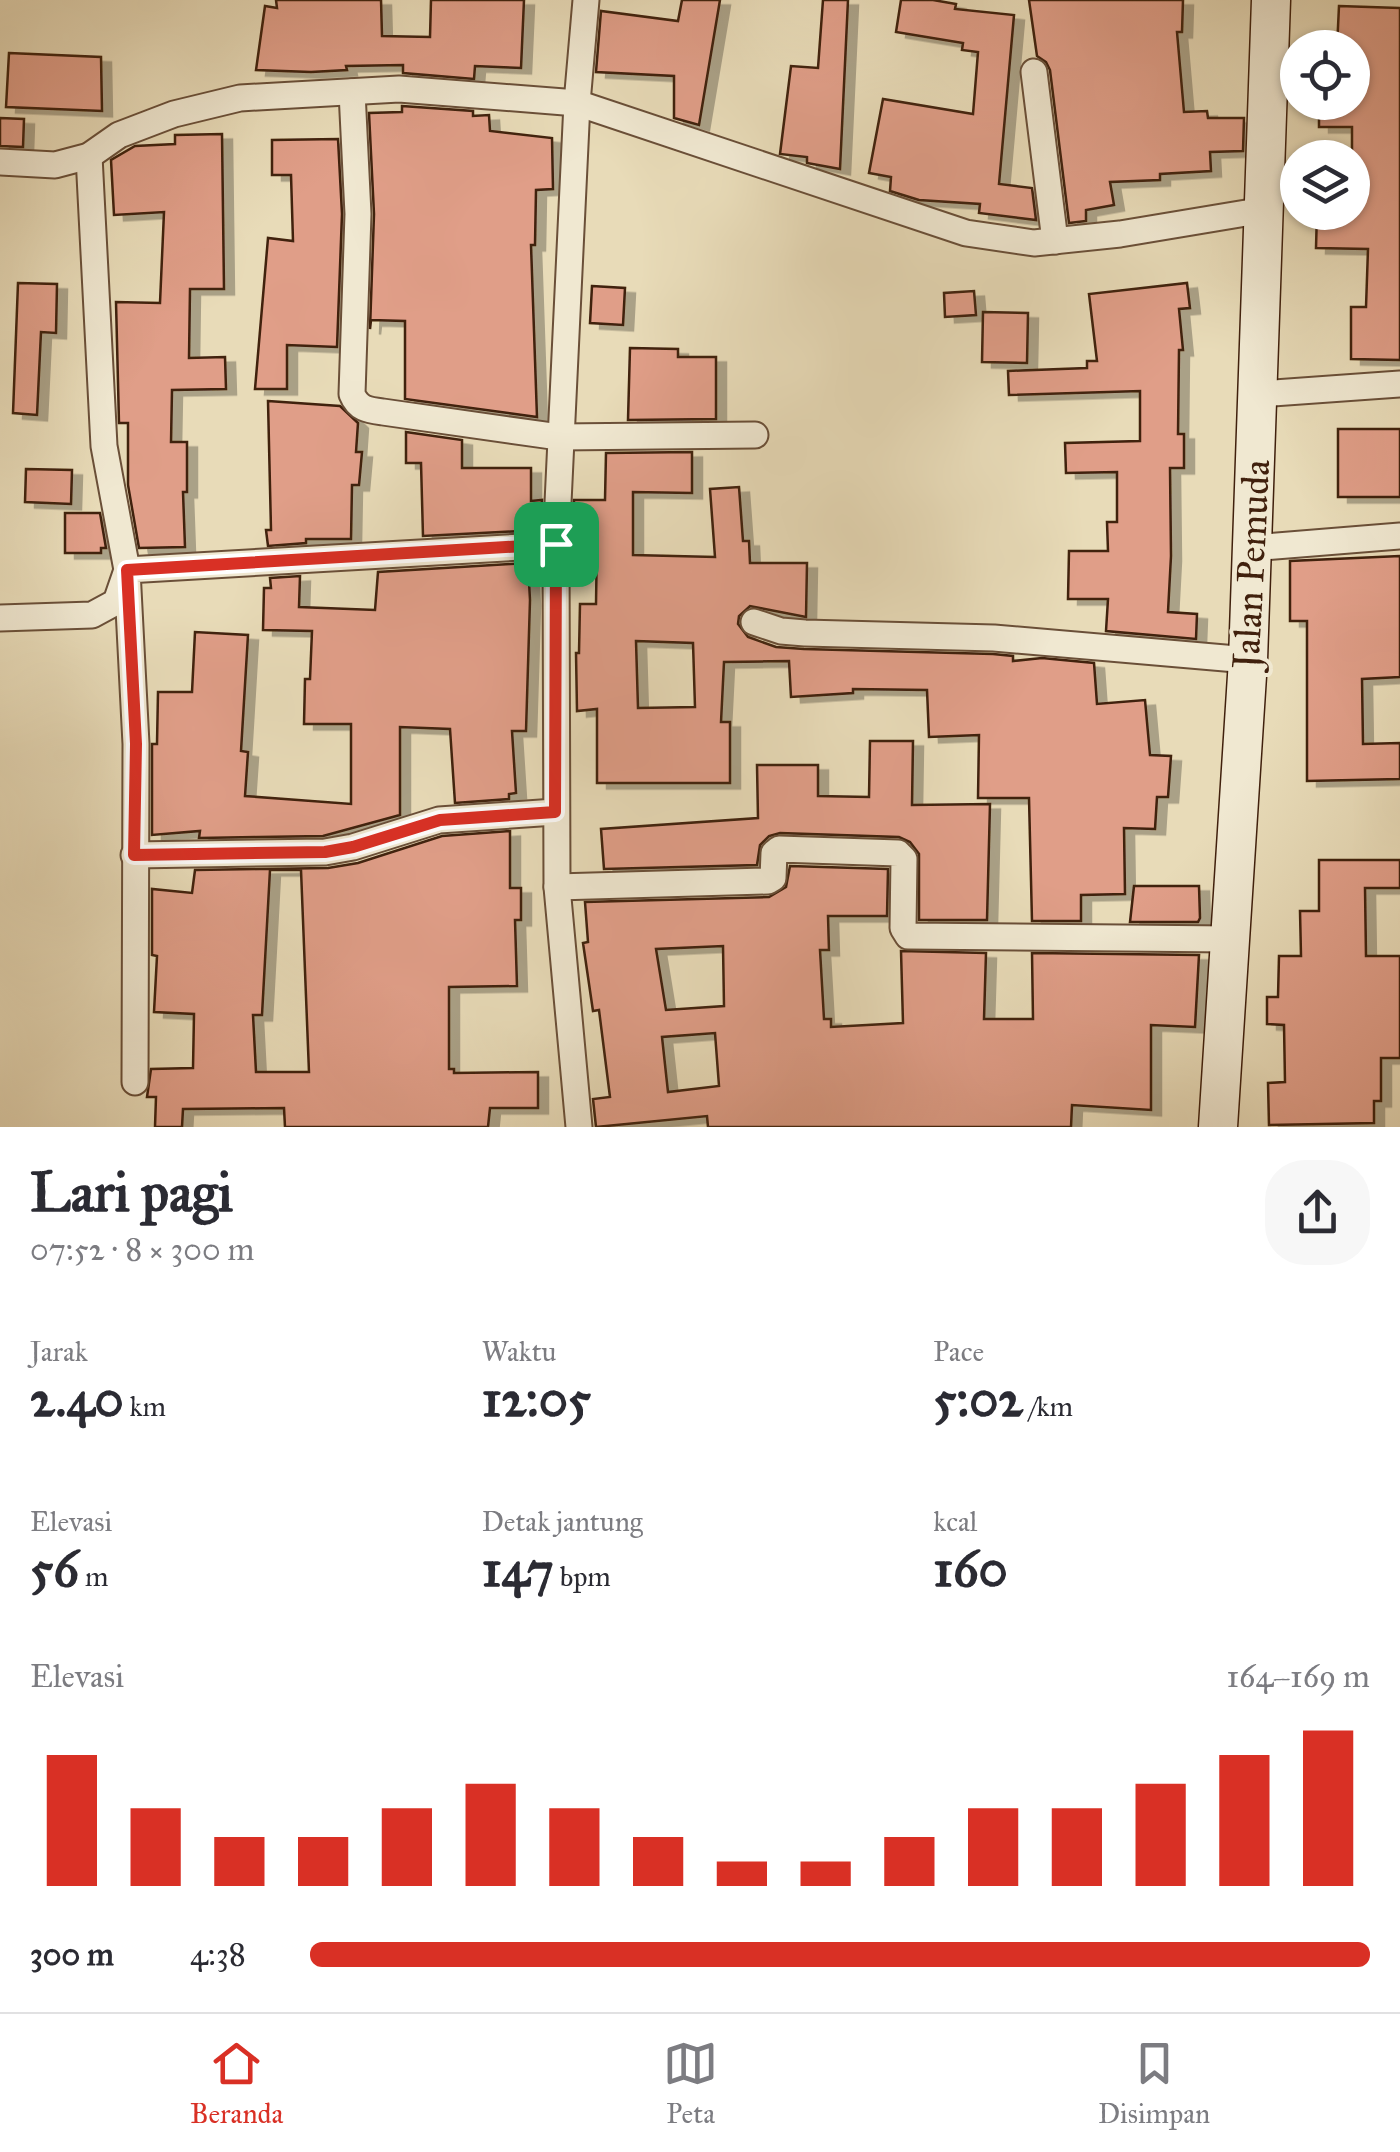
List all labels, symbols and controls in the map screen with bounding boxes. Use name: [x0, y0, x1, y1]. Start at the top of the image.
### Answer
map controls: [1280, 30, 1370, 230]
button: locate: [1280, 30, 1370, 120]
button: layers: [1280, 140, 1370, 230]
street label: Jalan Pemuda: [1222, 457, 1280, 674]
pin: [514, 502, 599, 587]
icon: arrive: [529, 517, 584, 572]
text: Lari pagi: [30, 1159, 233, 1226]
button: share: [1265, 1160, 1370, 1265]
text: 07:52 · 8 × 300 m: [30, 1230, 254, 1269]
text: Jarak: [30, 1334, 88, 1369]
text: Waktu: [482, 1334, 556, 1369]
text: Pace: [933, 1334, 984, 1369]
text: 2.40: [30, 1369, 123, 1430]
text: 12:05: [482, 1369, 591, 1430]
text: 5:02: [933, 1369, 1023, 1430]
text: km: [123, 1389, 166, 1424]
text: /km: [1023, 1389, 1073, 1424]
text: Elevasi: [30, 1504, 112, 1539]
text: Detak jantung: [482, 1504, 643, 1539]
text: kcal: [933, 1504, 977, 1539]
text: 56: [30, 1539, 79, 1600]
text: 147: [482, 1539, 554, 1600]
text: 160: [933, 1539, 1008, 1600]
text: m: [79, 1559, 108, 1594]
text: bpm: [554, 1559, 611, 1594]
text: Elevasi: [30, 1657, 124, 1696]
text: 164–169 m: [1227, 1657, 1370, 1696]
text: 300 m: [30, 1935, 114, 1974]
text: 4:38: [190, 1935, 246, 1974]
tab: Beranda: [190, 2036, 283, 2131]
tab: Peta: [663, 2036, 718, 2131]
tab: Disimpan: [1098, 2036, 1210, 2131]

